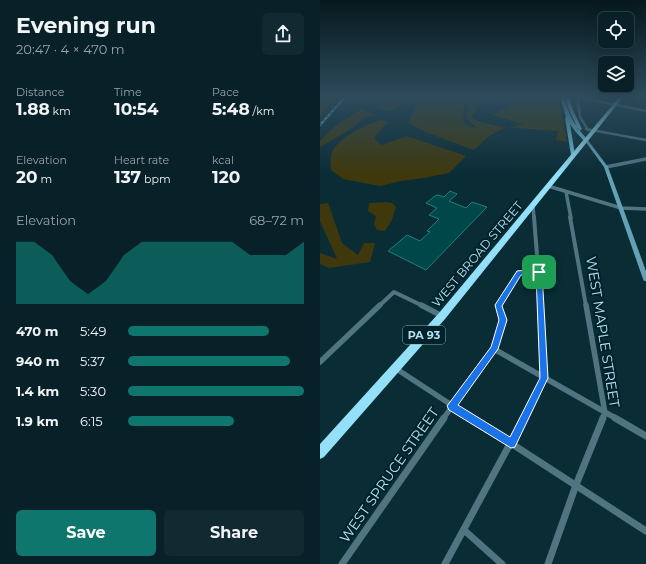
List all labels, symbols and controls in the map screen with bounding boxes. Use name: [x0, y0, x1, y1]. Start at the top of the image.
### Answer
text: Evening run: [16, 12, 156, 39]
map controls: [598, 12, 634, 92]
button: locate: [598, 12, 634, 48]
button: share: [262, 13, 304, 55]
text: 20:47 · 4 × 470 m: [16, 41, 124, 57]
button: layers: [598, 56, 634, 92]
text: Distance: [16, 85, 64, 99]
text: Time: [114, 85, 142, 99]
text: Pace: [212, 85, 239, 99]
text: 1.88: [16, 99, 50, 119]
text: 10:54: [114, 99, 159, 119]
text: 5:48: [212, 99, 250, 119]
text: km: [50, 104, 71, 118]
text: /km: [250, 104, 274, 118]
text: Elevation: [16, 153, 67, 167]
text: Heart rate: [114, 153, 169, 167]
text: kcal: [212, 153, 234, 167]
text: 20: [16, 167, 38, 187]
text: 137: [114, 167, 141, 187]
text: 120: [212, 167, 240, 187]
text: m: [38, 172, 52, 186]
text: bpm: [141, 172, 171, 186]
street label: WEST BROAD STREET: [428, 198, 526, 310]
text: Elevation: [16, 212, 76, 228]
text: 68–72 m: [249, 212, 304, 228]
pin: [522, 255, 556, 289]
street label: WEST MAPLE STREET: [582, 255, 624, 409]
icon: arrive: [528, 261, 550, 283]
text: 470 m: [16, 323, 58, 339]
text: 5:49: [80, 323, 107, 339]
road number: PA 93: [403, 326, 445, 344]
text: 940 m: [16, 353, 59, 369]
text: 5:37: [80, 353, 105, 369]
text: 1.4 km: [16, 383, 59, 399]
text: 5:30: [80, 383, 106, 399]
street label: WEST SPRUCE STREET: [335, 404, 443, 546]
text: 1.9 km: [16, 413, 59, 429]
text: 6:15: [80, 413, 103, 429]
button: Save: [16, 510, 156, 556]
button: Share: [164, 510, 304, 556]

